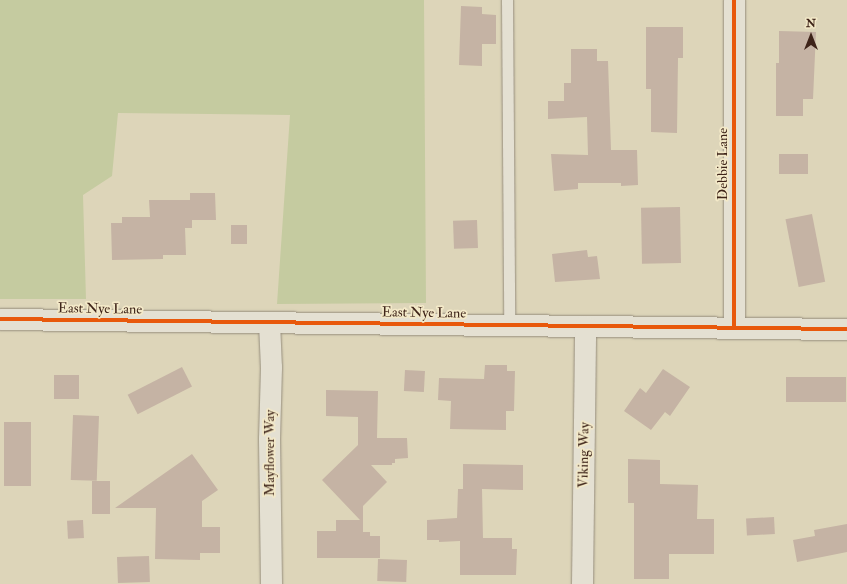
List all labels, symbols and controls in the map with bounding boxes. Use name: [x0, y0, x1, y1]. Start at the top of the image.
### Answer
north arrow: [791, 16, 831, 56]
text: N: [806, 17, 816, 30]
street label: Debbie Lane: [715, 128, 731, 200]
street label: East Nye Lane: [58, 300, 142, 318]
street label: East Nye Lane: [382, 304, 466, 322]
street label: Mayflower Way: [262, 410, 278, 496]
street label: Viking Way: [575, 422, 593, 488]

